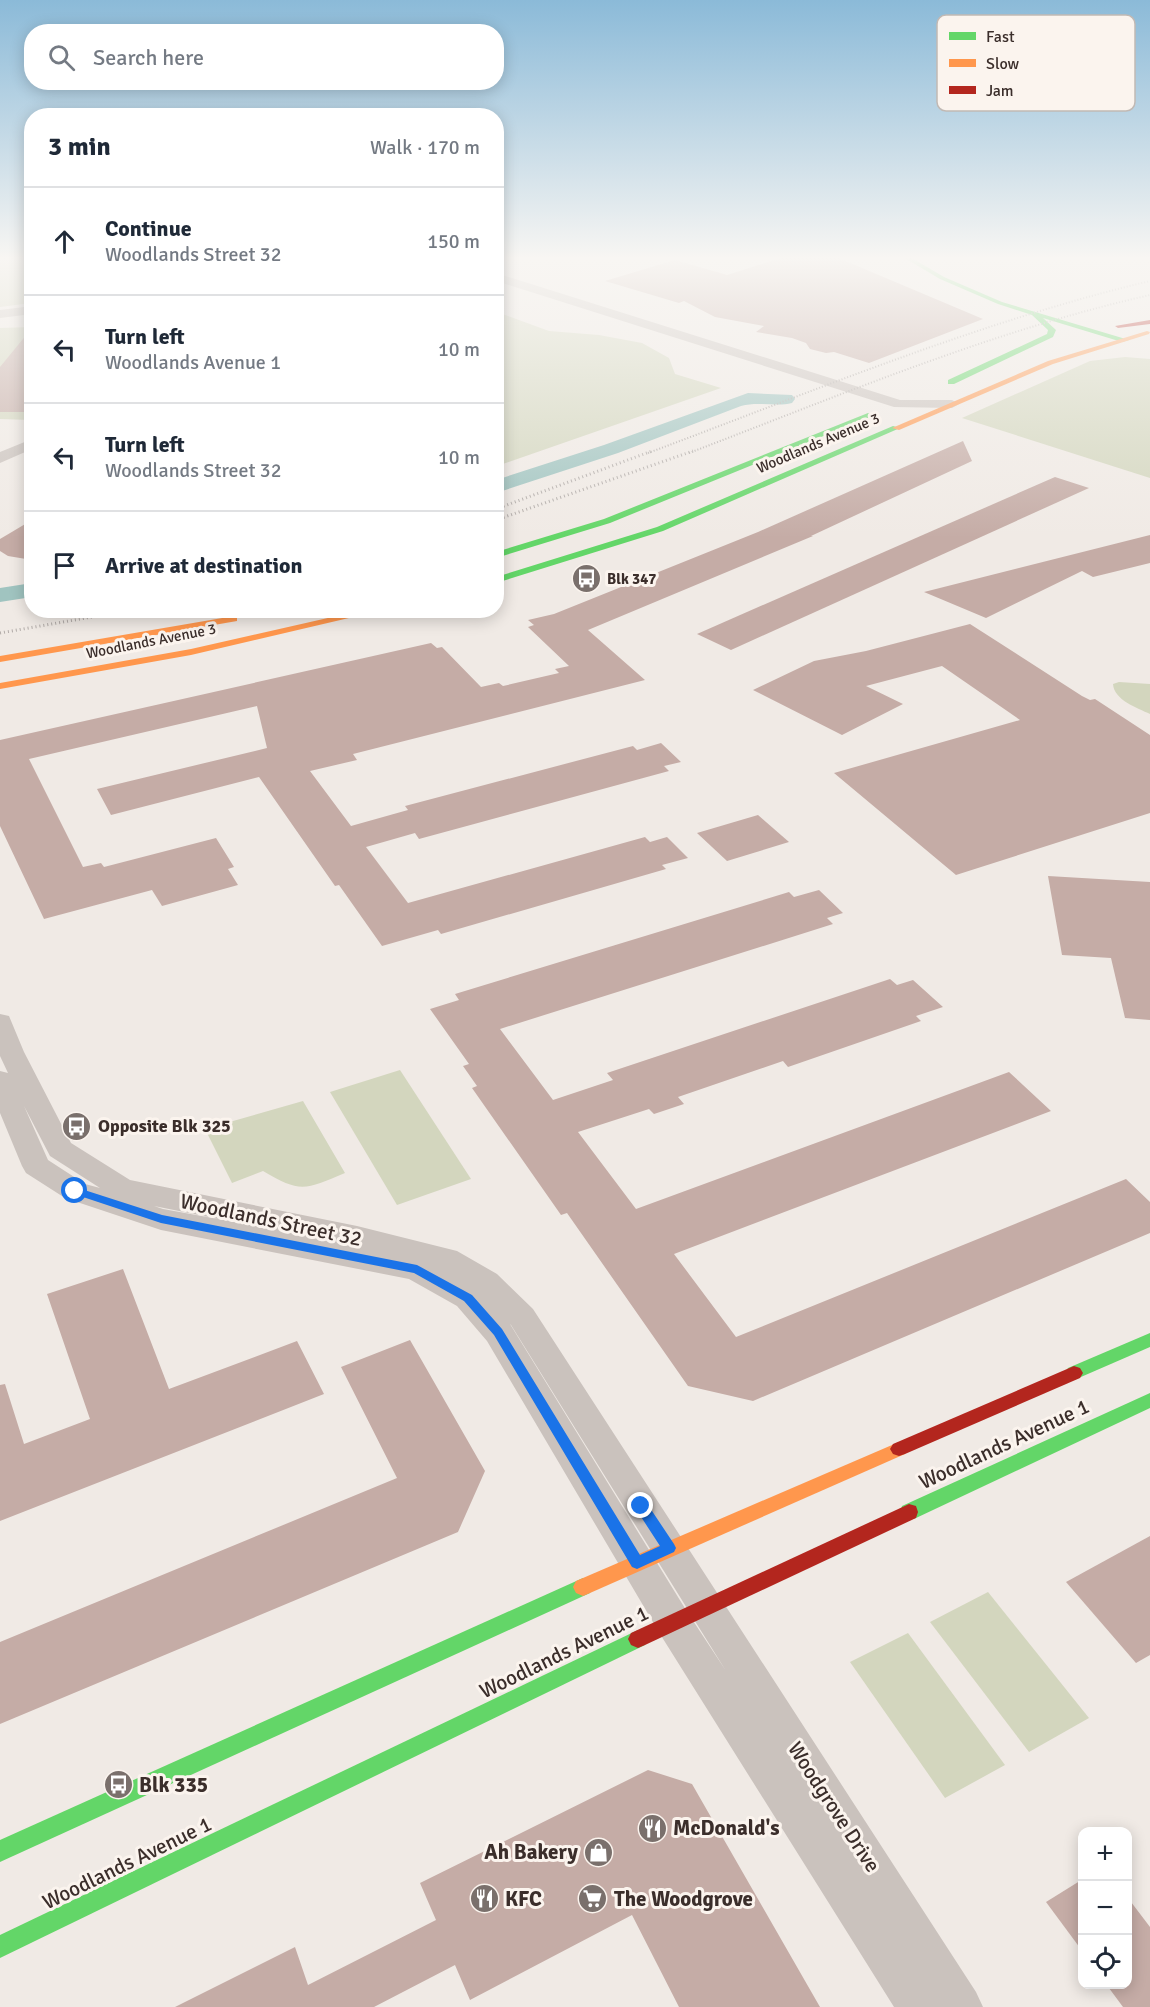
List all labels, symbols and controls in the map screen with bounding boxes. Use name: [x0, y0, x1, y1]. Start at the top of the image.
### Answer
legend: [937, 15, 1135, 111]
search box: [24, 24, 504, 90]
text: Fast: [986, 27, 1015, 47]
icon: search: [45, 41, 78, 74]
text: Search here: [93, 44, 204, 71]
text: Slow: [986, 54, 1020, 74]
text: Jam: [986, 81, 1014, 101]
text: 3 min: [48, 131, 111, 163]
text: Walk · 170 m: [370, 135, 480, 160]
text: Continue: [105, 215, 192, 242]
icon: ahead: [48, 225, 81, 258]
text: 150 m: [427, 229, 480, 254]
text: Woodlands Street 32: [105, 242, 281, 267]
text: Turn left: [105, 323, 185, 350]
icon: left: [48, 333, 81, 366]
text: 10 m: [438, 337, 480, 362]
text: Woodlands Avenue 1: [105, 350, 281, 375]
street label: Woodlands Avenue 3: [754, 409, 882, 477]
text: Turn left: [105, 431, 185, 458]
icon: left: [48, 441, 81, 474]
text: 10 m: [438, 445, 480, 470]
text: Woodlands Street 32: [105, 458, 281, 483]
icon: arrive: [48, 549, 81, 582]
text: Arrive at destination: [105, 552, 302, 579]
bus stop icon: Blk 347: [570, 563, 602, 595]
place label: Blk 347: [607, 570, 656, 588]
street label: Woodlands Avenue 3: [84, 620, 218, 662]
bus stop icon: Opposite Blk 325: [61, 1110, 93, 1142]
place label: Opposite Blk 325: [98, 1115, 231, 1137]
route start: [61, 1177, 87, 1203]
street label: Woodlands Street 32: [178, 1188, 364, 1252]
street label: Woodlands Avenue 1: [915, 1393, 1093, 1495]
route end: [627, 1492, 653, 1518]
street label: Woodlands Avenue 1: [475, 1600, 653, 1704]
street label: Woodgrove Drive: [782, 1737, 886, 1877]
bus stop icon: Blk 335: [102, 1769, 134, 1801]
place label: Blk 335: [139, 1772, 208, 1798]
street label: Woodlands Avenue 1: [38, 1811, 216, 1915]
restaurant icon: McDonald's: [636, 1812, 668, 1844]
place label: McDonald's: [673, 1815, 780, 1841]
map controls: [1078, 1827, 1132, 1989]
button: +: [1078, 1827, 1132, 1881]
shop icon: Ah Bakery: [583, 1836, 615, 1868]
place label: Ah Bakery: [484, 1839, 579, 1865]
button: −: [1078, 1881, 1132, 1935]
restaurant icon: KFC: [468, 1883, 500, 1915]
supermarket icon: The Woodgrove: [577, 1883, 609, 1915]
place label: KFC: [505, 1886, 542, 1912]
place label: The Woodgrove: [614, 1886, 753, 1912]
button: locate: [1078, 1935, 1132, 1989]

